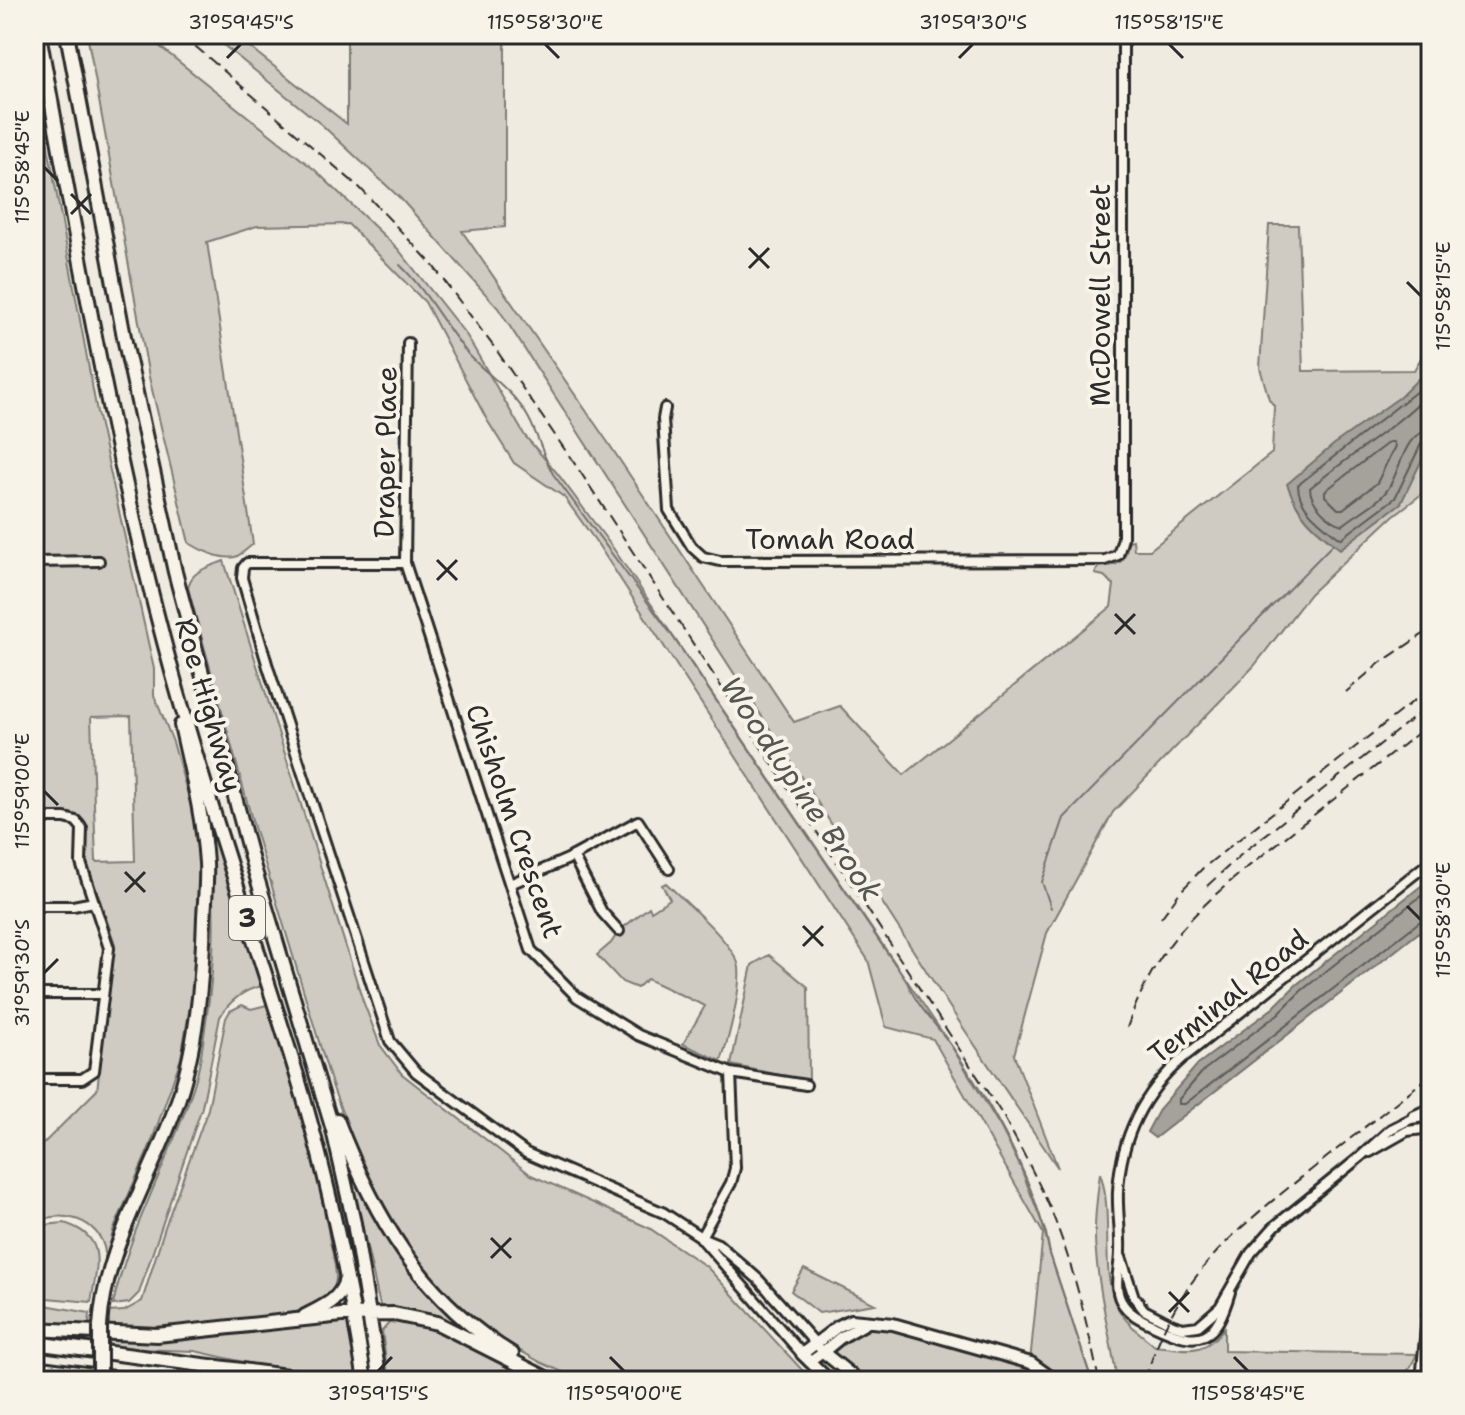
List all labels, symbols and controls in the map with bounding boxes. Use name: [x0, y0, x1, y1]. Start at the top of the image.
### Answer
text: 31°59'45"S: [188, 9, 294, 35]
text: 115°58'30"E: [487, 9, 603, 35]
text: 31°59'30"S: [919, 9, 1027, 35]
text: 115°58'15"E: [1114, 9, 1224, 35]
text: 115°58'45"E: [9, 110, 35, 224]
street label: McDowell Street: [1081, 183, 1119, 407]
text: 115°58'15"E: [1430, 241, 1456, 351]
street label: Draper Place: [364, 366, 406, 538]
street label: Tomah Road: [745, 520, 915, 558]
street label: Roe Highway: [166, 614, 252, 796]
water label: Woodlupine Brook: [711, 668, 892, 910]
street label: Chisholm Crescent: [457, 699, 573, 943]
text: 115°59'00"E: [9, 733, 35, 849]
text: 115°58'30"E: [1430, 862, 1456, 978]
road number: 3: [229, 896, 265, 940]
text: 31°59'30"S: [9, 919, 35, 1027]
street label: Terminal Road: [1140, 920, 1316, 1072]
text: 31°59'15"S: [327, 1380, 429, 1406]
text: 115°59'00"E: [566, 1380, 682, 1406]
text: 115°58'45"E: [1191, 1380, 1305, 1406]

